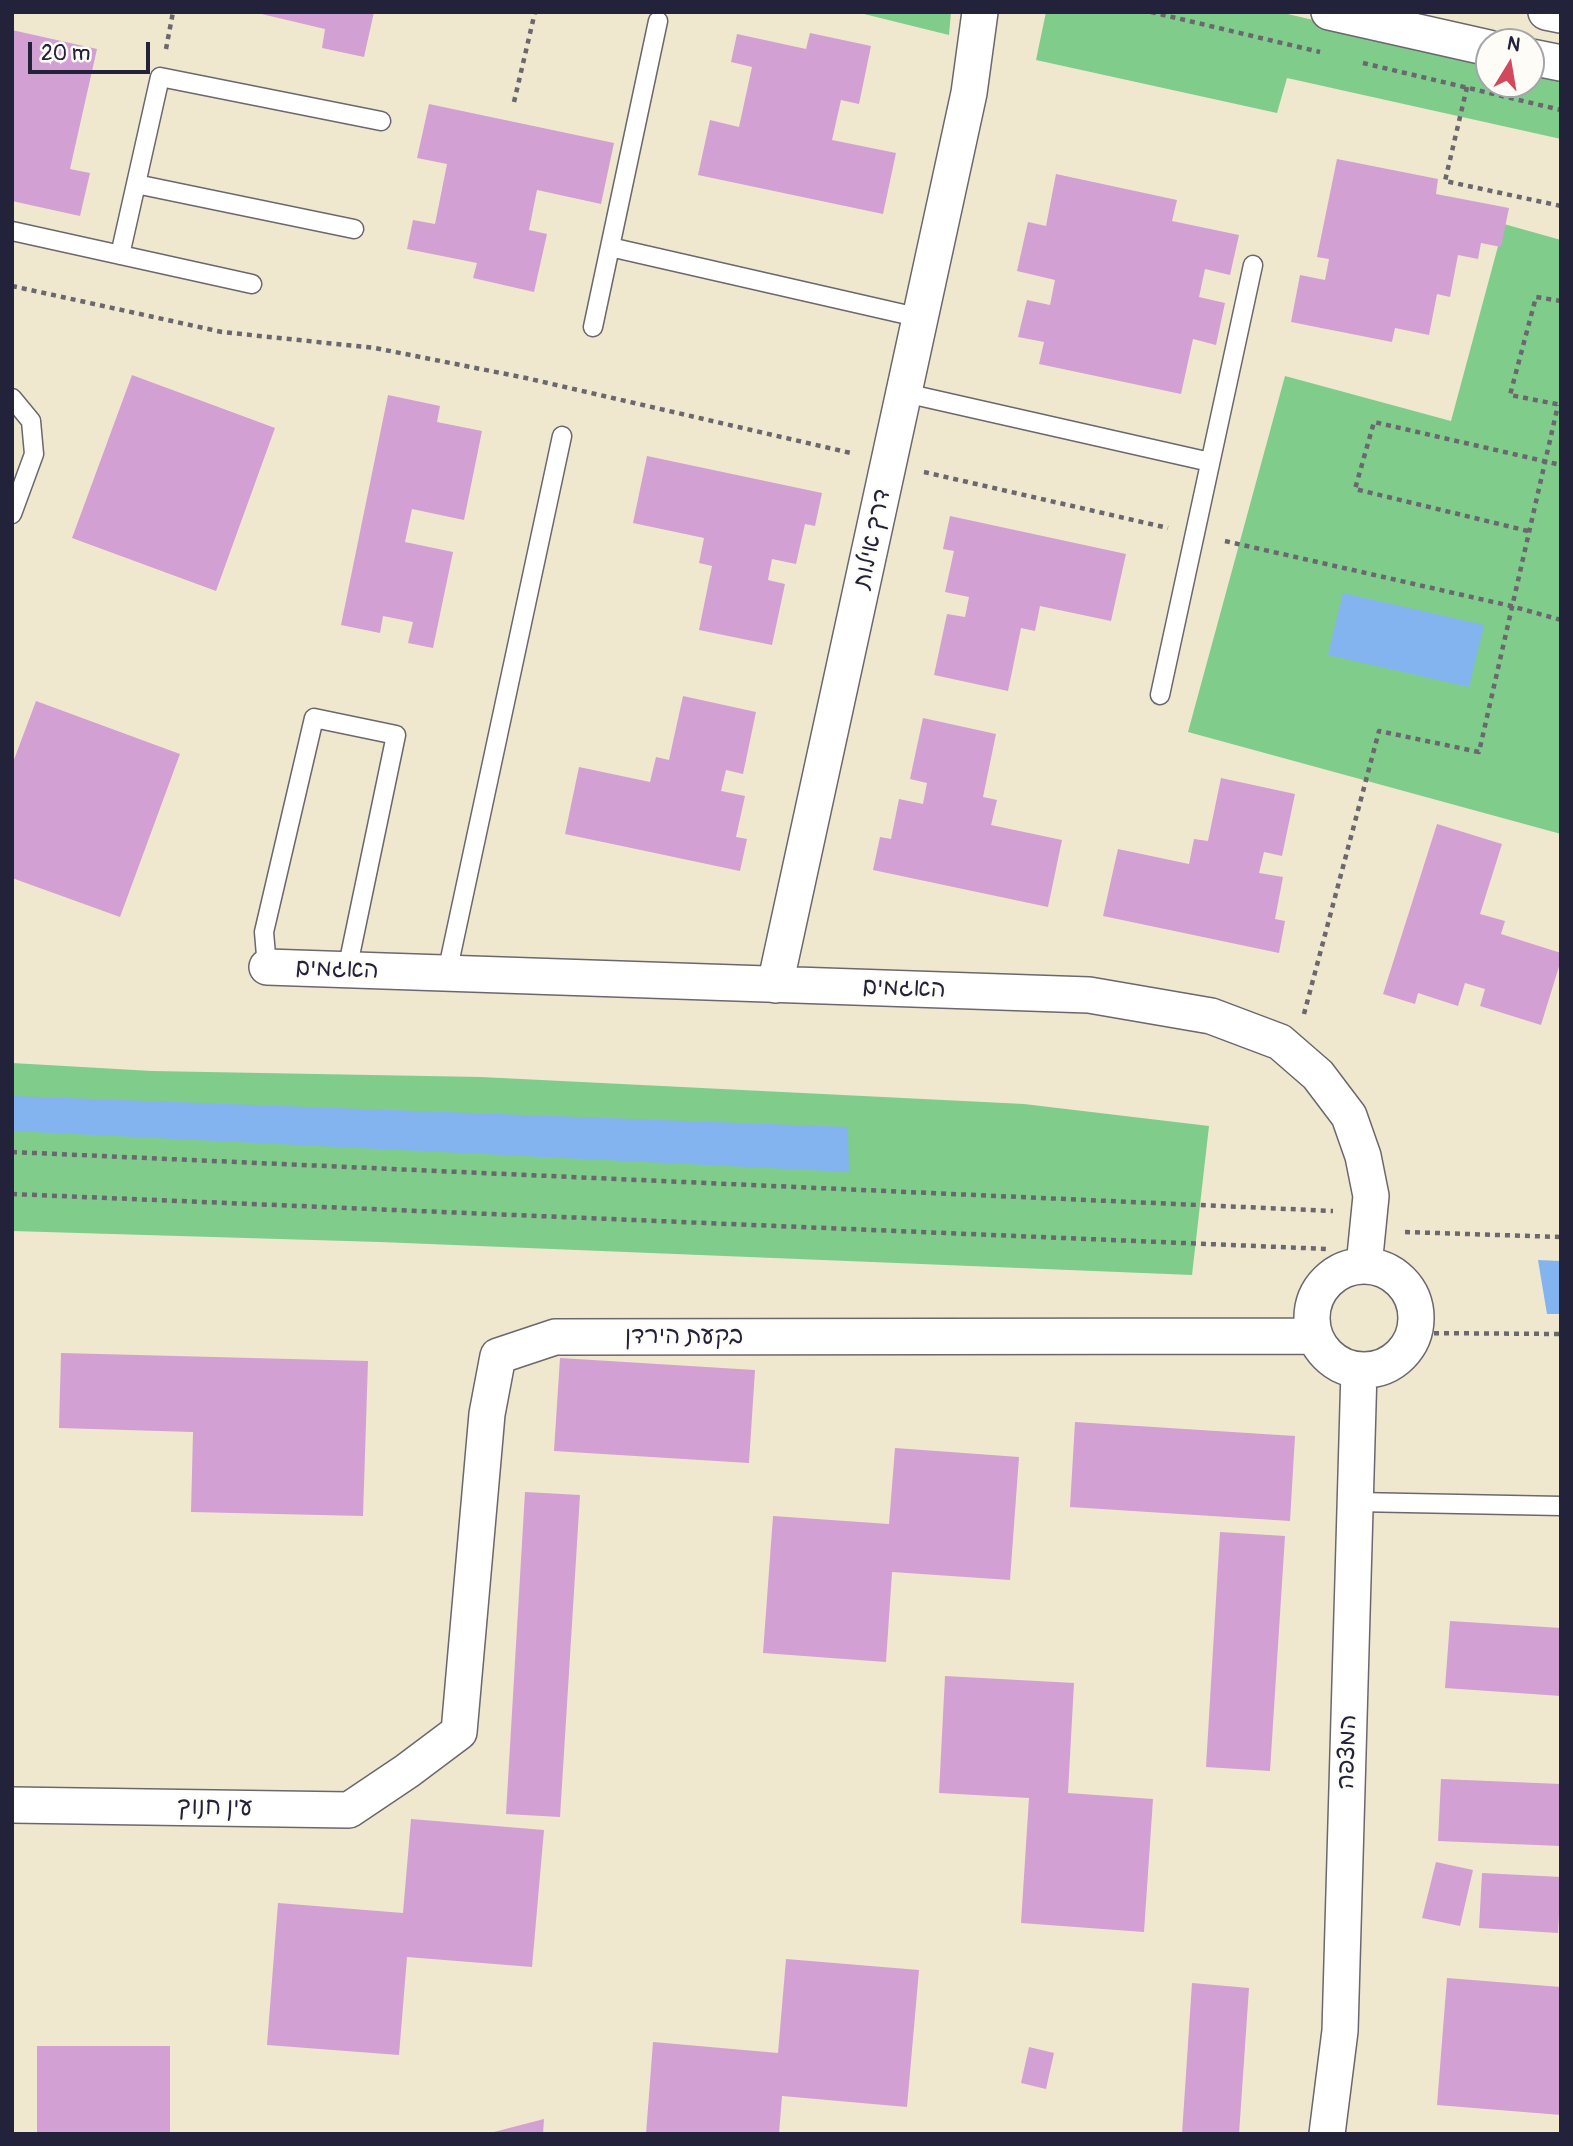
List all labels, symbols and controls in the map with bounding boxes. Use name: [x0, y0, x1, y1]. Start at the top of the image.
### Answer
scale bar: [32, 28, 154, 72]
north arrow: [1475, 28, 1545, 98]
text: N: [1505, 31, 1522, 57]
text: 20 m: [41, 40, 90, 67]
street label: דרך אילות: [848, 487, 898, 591]
street label: האגמים: [295, 954, 379, 986]
street label: האגמים: [862, 973, 946, 1005]
street label: בקעת הירדן: [625, 1323, 743, 1351]
street label: המצפה: [1332, 1714, 1364, 1790]
street label: עין חנוך: [177, 1793, 253, 1823]

